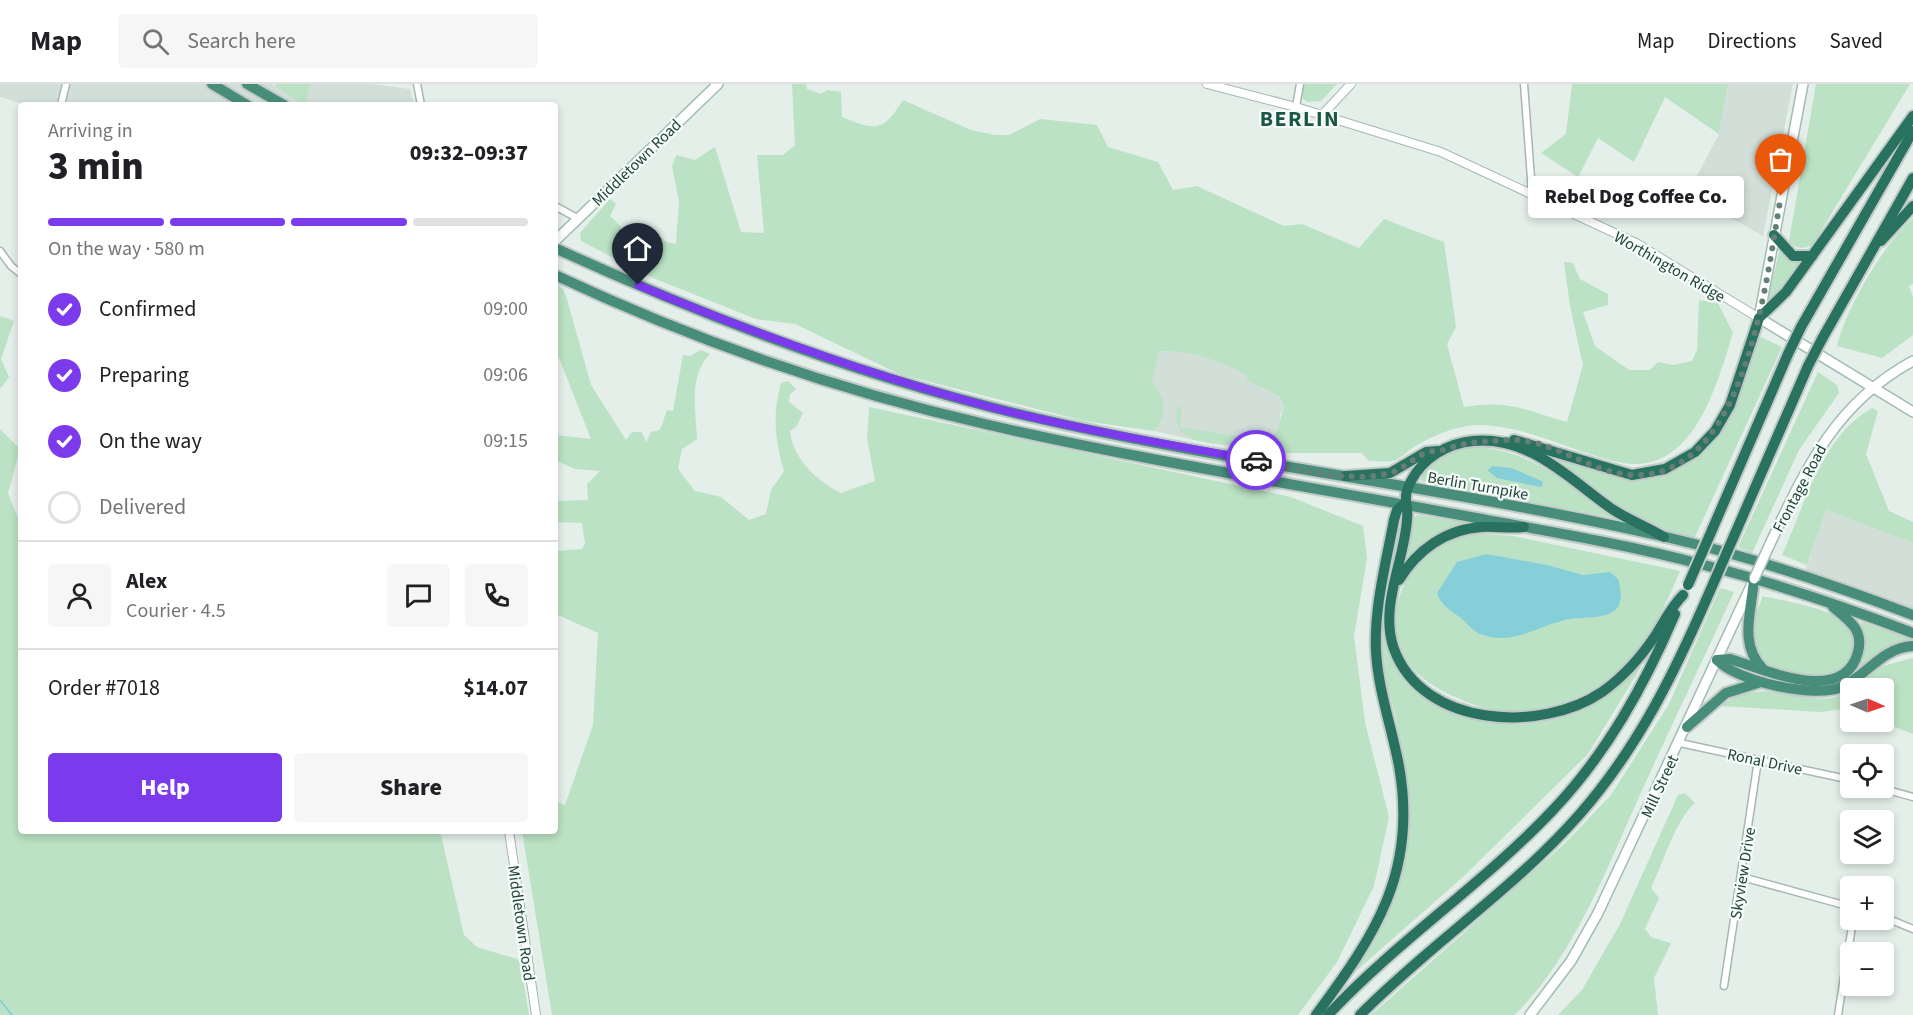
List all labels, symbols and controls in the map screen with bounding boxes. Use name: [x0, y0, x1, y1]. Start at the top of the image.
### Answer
search box: [118, 14, 538, 68]
text: Map: [30, 21, 82, 61]
icon: search: [139, 25, 172, 58]
text: Search here: [187, 25, 296, 57]
text: Map: [1637, 26, 1675, 56]
text: Directions: [1708, 26, 1796, 56]
text: Saved: [1829, 26, 1883, 56]
district label: BERLIN: [1260, 103, 1340, 135]
street label: Middletown Road: [587, 114, 686, 211]
text: Arriving in: [48, 117, 133, 145]
pin: [1755, 134, 1806, 196]
text: 09:32–09:37: [410, 137, 528, 169]
text: 3 min: [48, 139, 144, 195]
icon: bag: [1764, 143, 1797, 176]
callout: Rebel Dog Coffee Co.: [1529, 175, 1745, 217]
text: Rebel Dog Coffee Co.: [1545, 183, 1727, 211]
pin: [612, 223, 663, 285]
street label: Worthington Ridge: [1610, 226, 1729, 308]
icon: home: [621, 232, 654, 265]
text: On the way · 580 m: [48, 235, 205, 263]
icon: check: [48, 293, 81, 326]
text: Confirmed: [99, 293, 196, 325]
text: 09:00: [483, 295, 528, 323]
icon: check: [48, 359, 81, 392]
text: Preparing: [99, 359, 189, 391]
text: 09:06: [483, 361, 528, 389]
icon: check: [48, 425, 81, 458]
text: On the way: [99, 425, 202, 457]
text: 09:15: [483, 427, 528, 455]
courier: [1226, 430, 1286, 490]
street label: Frontage Road: [1767, 441, 1832, 536]
icon: car: [1240, 444, 1273, 477]
street label: Berlin Turnpike: [1426, 466, 1530, 506]
text: Delivered: [99, 491, 186, 523]
button: person: [48, 564, 111, 627]
button: chat: [387, 564, 450, 627]
button: phone: [465, 564, 528, 627]
text: Alex: [126, 565, 167, 597]
text: Courier · 4.5: [126, 597, 226, 625]
text: Order #7018: [48, 672, 160, 704]
text: $14.07: [463, 672, 528, 704]
north arrow: [1840, 678, 1894, 732]
map controls: [1840, 678, 1894, 996]
street label: Ronal Drive: [1725, 743, 1805, 781]
button: locate: [1840, 744, 1894, 798]
street label: Mill Street: [1636, 751, 1684, 821]
button: Help: [48, 753, 282, 822]
button: Share: [294, 753, 528, 822]
button: layers: [1840, 810, 1894, 864]
street label: Skyview Drive: [1725, 826, 1761, 921]
street label: Middletown Road: [502, 864, 540, 983]
button: +: [1840, 876, 1894, 930]
button: −: [1840, 942, 1894, 996]

